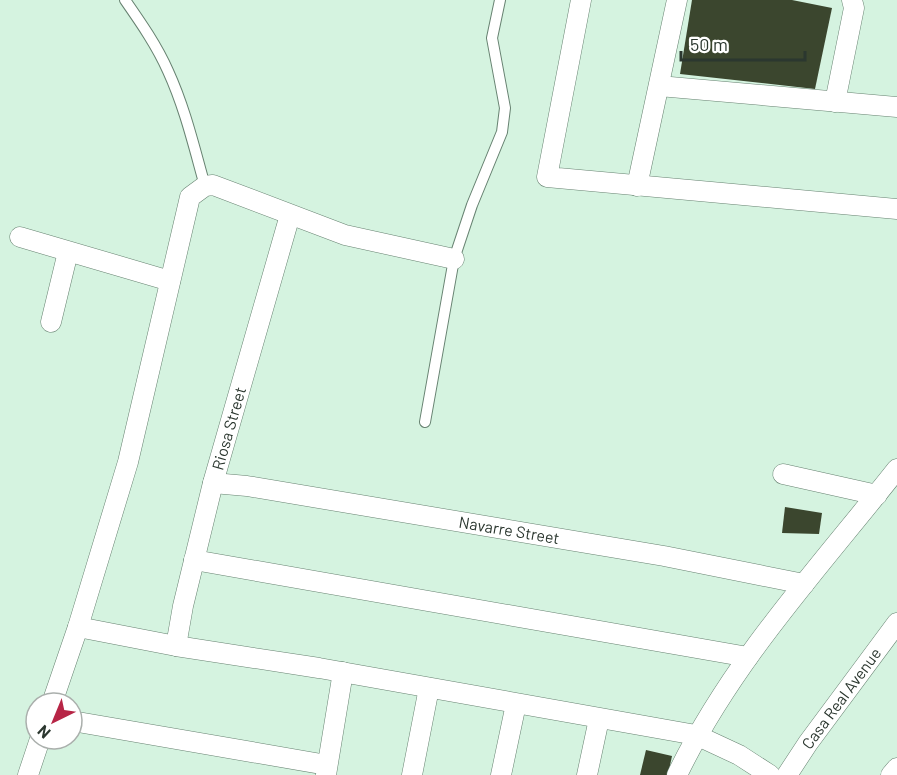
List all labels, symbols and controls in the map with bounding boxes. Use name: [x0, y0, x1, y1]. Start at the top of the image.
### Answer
scale bar: [681, 24, 806, 62]
text: 50 m: [690, 33, 728, 55]
street label: Riosa Street: [207, 385, 249, 472]
street label: Navarre Street: [458, 512, 561, 547]
street label: Casa Real Avenue: [797, 644, 884, 752]
north arrow: [24, 691, 84, 751]
text: N: [33, 722, 54, 743]

